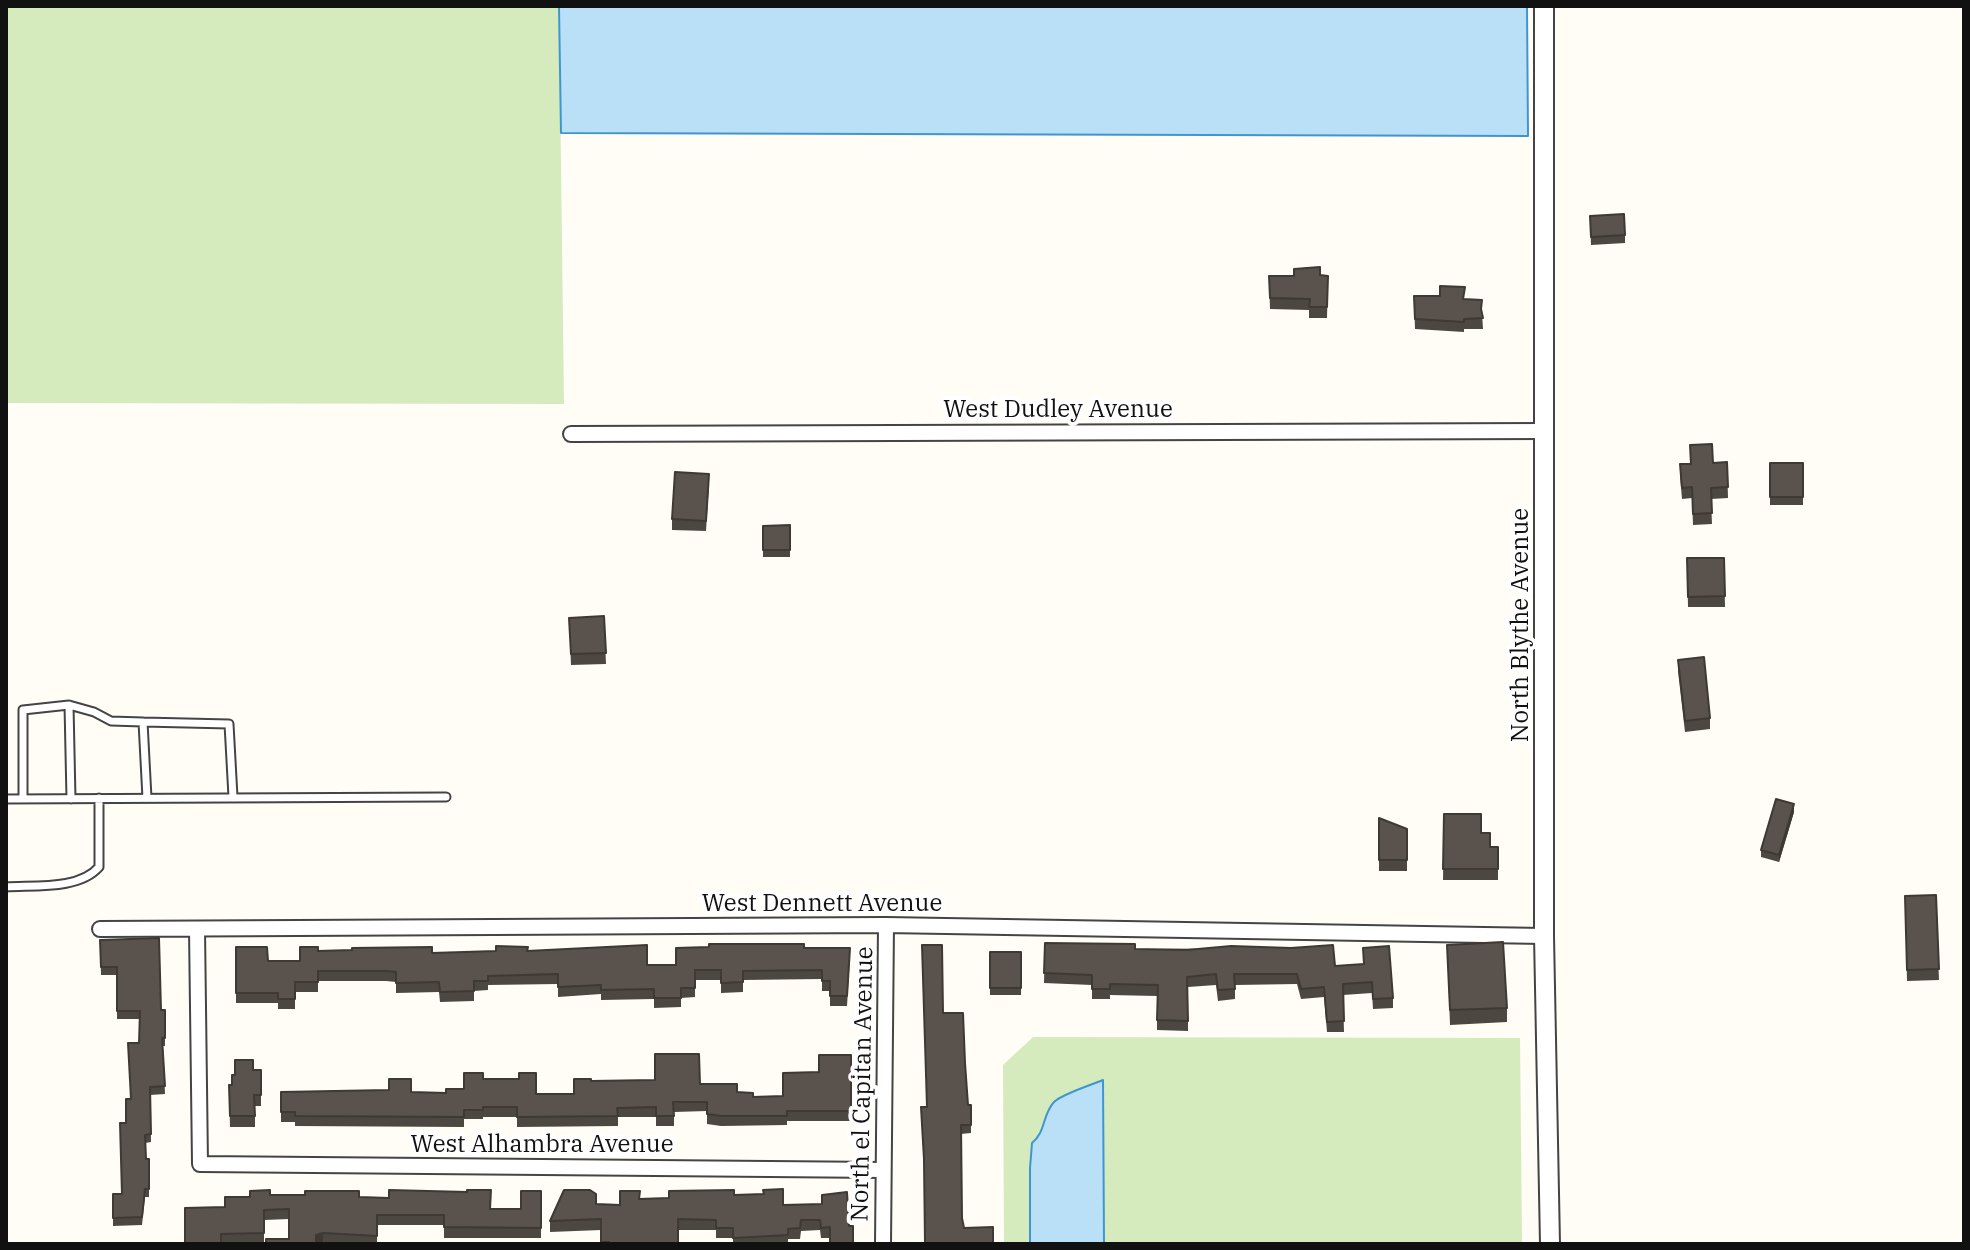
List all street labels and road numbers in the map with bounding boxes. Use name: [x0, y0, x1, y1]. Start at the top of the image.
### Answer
street label: West Dudley Avenue: [943, 396, 1173, 424]
street label: North Blythe Avenue: [1507, 508, 1535, 742]
street label: West Dennett Avenue: [702, 890, 942, 918]
street label: North el Capitan Avenue: [846, 946, 880, 1222]
street label: West Alhambra Avenue: [411, 1131, 673, 1159]

